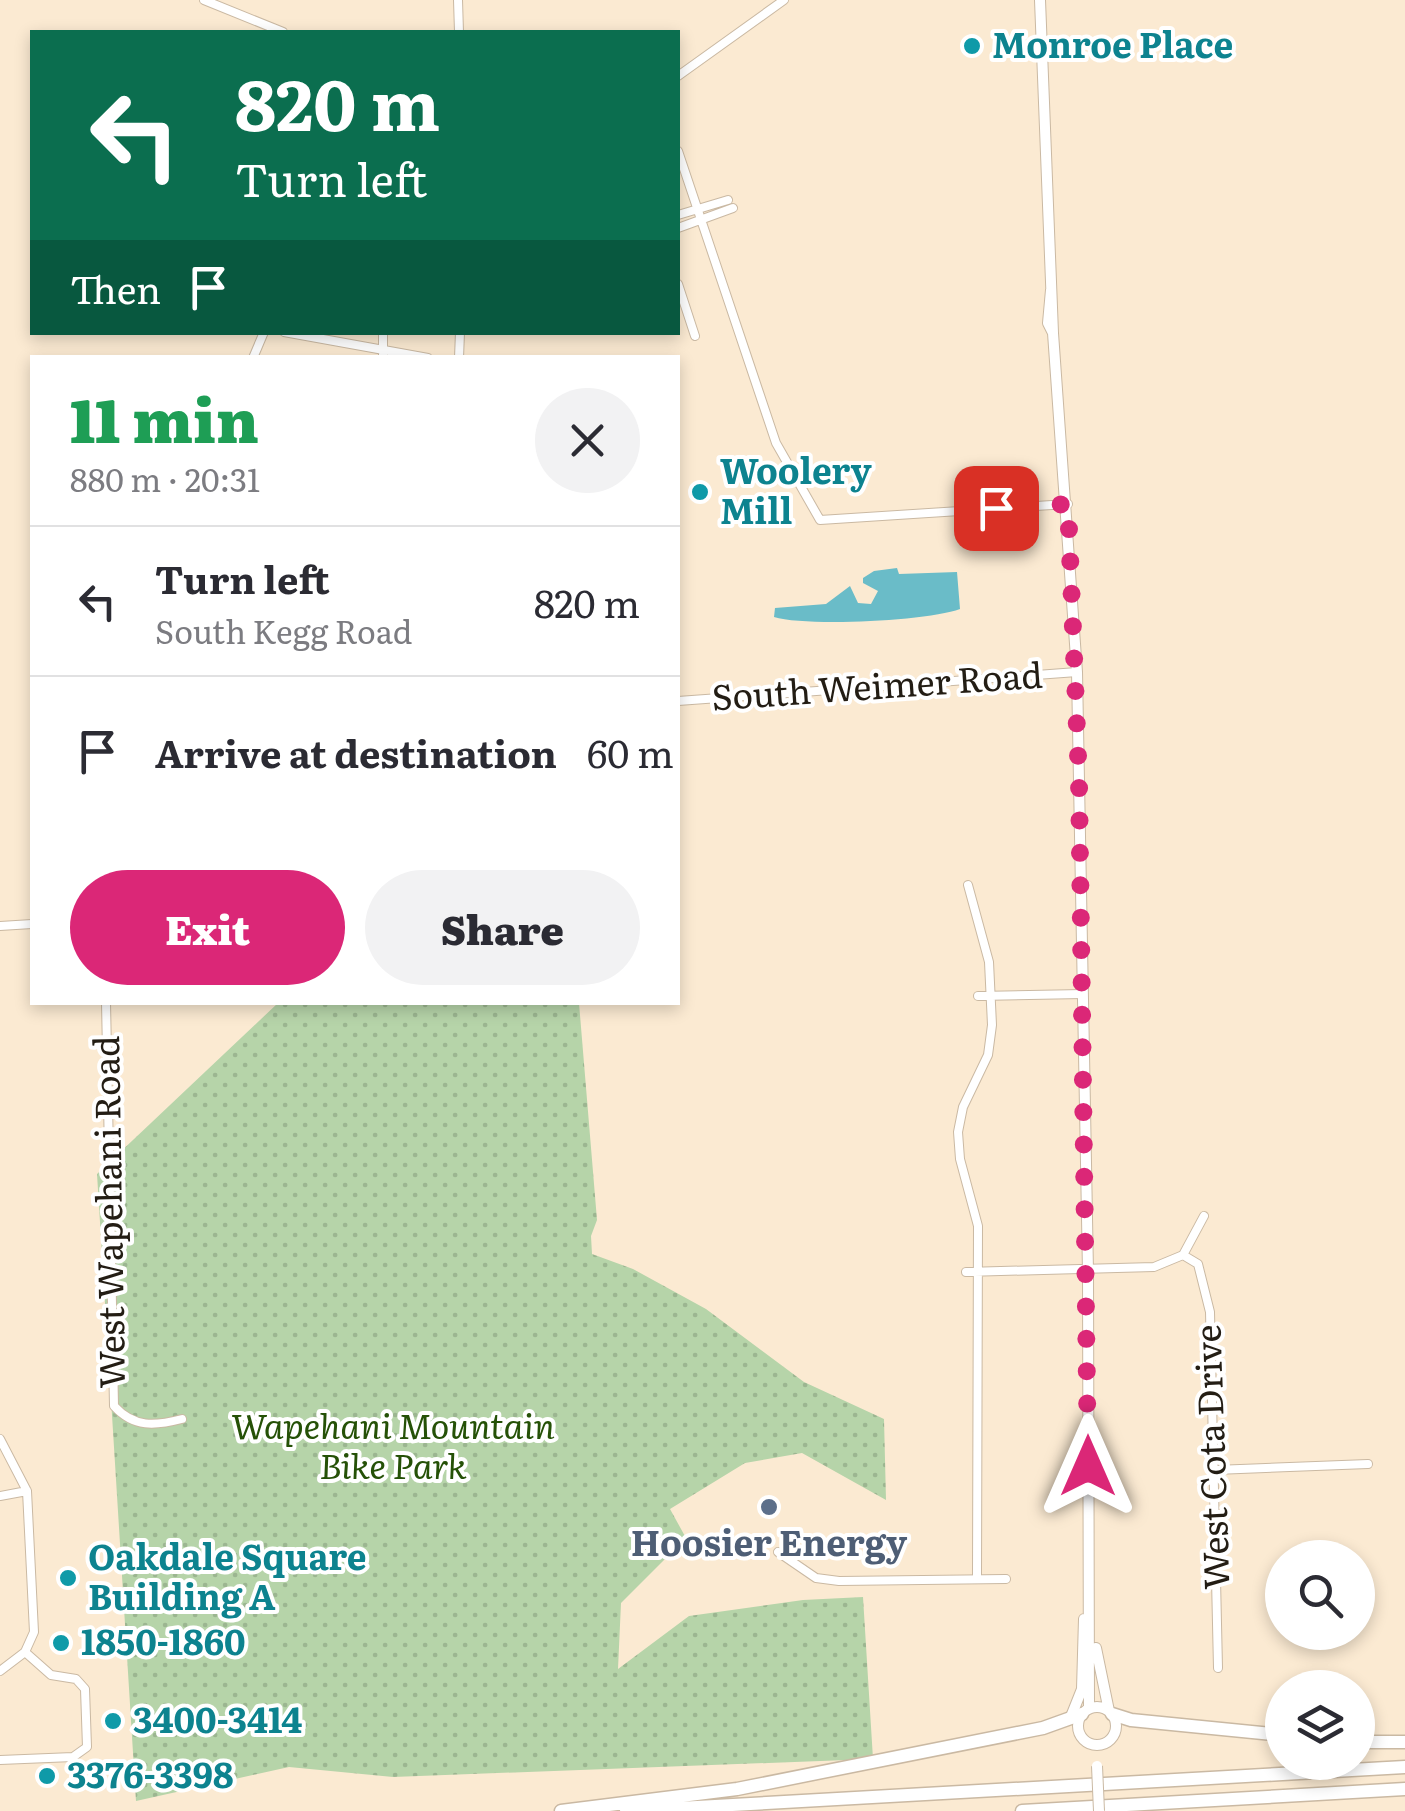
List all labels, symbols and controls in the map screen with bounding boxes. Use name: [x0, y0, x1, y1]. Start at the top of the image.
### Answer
place label: Monroe Place: [992, 17, 1233, 69]
marker: Monroe Place: [961, 35, 983, 57]
text: 820 m: [235, 49, 440, 153]
icon: left: [70, 70, 200, 200]
text: Turn left: [235, 144, 427, 211]
text: Then: [70, 259, 161, 316]
icon: arrive: [181, 260, 236, 315]
text: 11 min: [70, 372, 259, 461]
button: close: [535, 388, 640, 493]
place label: Woolery Mill: [720, 443, 872, 535]
text: 880 m · 20:31: [70, 454, 260, 502]
pin: [954, 466, 1039, 551]
marker: Woolery Mill: [689, 481, 711, 503]
icon: arrive: [969, 481, 1024, 536]
text: Turn left: [155, 549, 330, 606]
text: 820 m: [534, 573, 640, 630]
icon: left: [70, 574, 125, 629]
text: South Kegg Road: [155, 606, 412, 654]
street label: South Weimer Road: [710, 647, 1044, 722]
text: Arrive at destination: [155, 723, 557, 780]
text: 60 m: [587, 723, 674, 780]
icon: arrive: [70, 724, 125, 779]
button: Exit: [70, 870, 345, 985]
button: Share: [365, 870, 640, 985]
street label: West Wapehani Road: [78, 1035, 136, 1389]
street label: West Cota Drive: [1179, 1324, 1241, 1591]
park label: Wapehani Mountain Bike Park: [231, 1398, 555, 1490]
position arrow: [1036, 1414, 1140, 1518]
marker: Hoosier Energy: [758, 1496, 780, 1518]
place label: Hoosier Energy: [631, 1515, 908, 1567]
place label: Oakdale Square Building A: [88, 1529, 367, 1621]
map controls: [1265, 1540, 1375, 1780]
button: search: [1265, 1540, 1375, 1650]
marker: Oakdale Square Building A: [57, 1567, 79, 1589]
place label: 1850-1860: [81, 1614, 246, 1666]
marker: 1850-1860: [50, 1632, 72, 1654]
button: layers: [1265, 1670, 1375, 1780]
place label: 3400-3414: [133, 1692, 302, 1744]
marker: 3400-3414: [102, 1710, 124, 1732]
place label: 3376-3398: [67, 1747, 234, 1799]
marker: 3376-3398: [36, 1765, 58, 1787]

